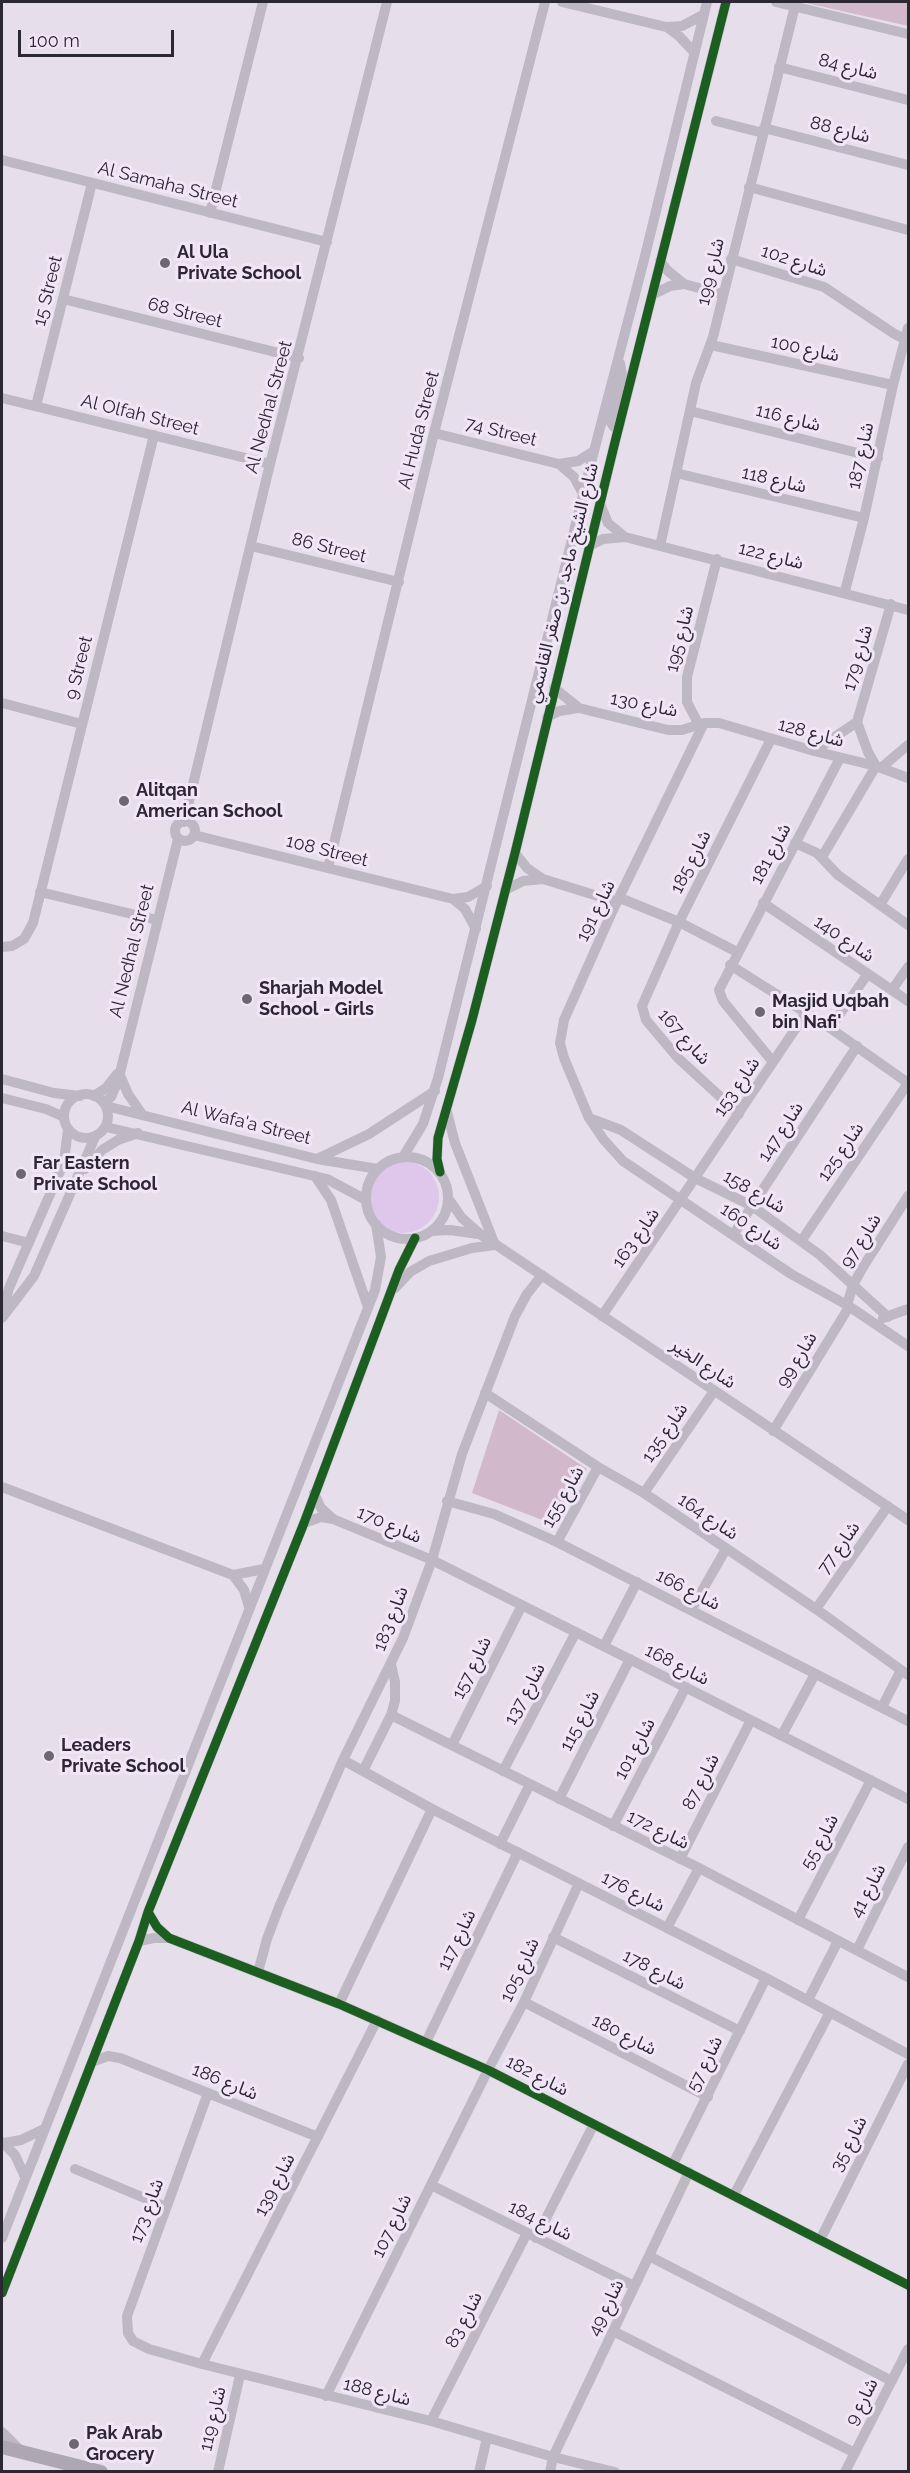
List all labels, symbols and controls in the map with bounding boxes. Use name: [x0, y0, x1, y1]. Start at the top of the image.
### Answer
scale bar: [21, 18, 177, 56]
text: 100 m: [29, 30, 80, 51]
street label: شارع 84: [816, 49, 880, 85]
street label: شارع 88: [808, 112, 872, 148]
street label: Al Samaha Street: [96, 157, 240, 213]
street label: شارع 199: [693, 236, 729, 308]
street label: شارع 102: [758, 240, 830, 282]
place label: Al Ula Private School: [177, 242, 301, 284]
street label: 15 Street: [29, 253, 67, 329]
marker: Al Ula Private School: [158, 256, 172, 270]
street label: 68 Street: [146, 293, 224, 333]
street label: شارع 100: [769, 331, 841, 367]
street label: Al Nedhal Street: [241, 338, 297, 476]
street label: Al Huda Street: [394, 369, 444, 491]
street label: Al Olfah Street: [79, 390, 201, 440]
street label: شارع 116: [753, 400, 823, 436]
street label: 74 Street: [463, 413, 539, 451]
street label: شارع 187: [843, 421, 879, 491]
street label: شارع الشيخ ماجد بن صقر القاسمي: [523, 461, 603, 705]
street label: شارع 118: [740, 462, 808, 498]
street label: 86 Street: [290, 528, 368, 568]
street label: شارع 122: [736, 538, 806, 574]
street label: شارع 195: [661, 604, 699, 674]
street label: شارع 179: [838, 623, 878, 693]
street label: 9 Street: [61, 634, 97, 702]
street label: شارع 130: [609, 688, 679, 722]
street label: شارع 128: [776, 714, 846, 752]
place label: Alitqan American School: [136, 780, 282, 822]
marker: Alitqan American School: [117, 794, 131, 808]
street label: شارع 181: [746, 820, 796, 888]
street label: شارع 185: [666, 827, 716, 897]
street label: 108 Street: [284, 830, 370, 872]
street label: شارع 191: [572, 877, 620, 945]
street label: Al Nedhal Street: [105, 882, 159, 1020]
street label: شارع 140: [810, 911, 878, 967]
place label: Sharjah Model School - Girls: [259, 978, 383, 1020]
place label: Masjid Uqbah bin Nafi': [772, 991, 889, 1034]
marker: Sharjah Model School - Girls: [240, 992, 254, 1006]
street label: شارع 167: [653, 1005, 715, 1069]
marker: Masjid Uqbah bin Nafi': [753, 1005, 767, 1019]
street label: شارع 153: [709, 1053, 765, 1121]
street label: Al Wafa'a Street: [179, 1096, 313, 1150]
street label: شارع 147: [754, 1098, 808, 1166]
street label: شارع 125: [813, 1118, 869, 1186]
place label: Far Eastern Private School: [33, 1153, 157, 1196]
street label: شارع 158: [719, 1166, 789, 1218]
marker: Far Eastern Private School: [14, 1167, 28, 1181]
street label: شارع 160: [716, 1199, 786, 1255]
street label: شارع 163: [608, 1204, 664, 1272]
street label: شارع 97: [836, 1210, 886, 1272]
street label: شارع 99: [772, 1328, 822, 1392]
street label: شارع الخير: [666, 1334, 740, 1394]
street label: شارع 135: [637, 1399, 693, 1467]
street label: شارع 155: [537, 1462, 589, 1532]
street label: شارع 164: [674, 1489, 742, 1545]
street label: شارع 170: [354, 1502, 424, 1548]
street label: شارع 77: [813, 1518, 865, 1578]
street label: شارع 166: [652, 1565, 724, 1615]
street label: شارع 183: [369, 1584, 413, 1654]
street label: شارع 157: [448, 1633, 496, 1703]
street label: شارع 168: [641, 1640, 713, 1690]
street label: شارع 137: [500, 1660, 550, 1728]
street label: شارع 115: [556, 1687, 604, 1755]
street label: شارع 101: [610, 1715, 660, 1783]
place label: Leaders Private School: [61, 1735, 185, 1778]
marker: Leaders Private School: [42, 1749, 56, 1763]
street label: شارع 87: [678, 1750, 724, 1814]
street label: شارع 172: [623, 1806, 693, 1854]
street label: شارع 55: [797, 1811, 843, 1873]
street label: شارع 41: [845, 1861, 891, 1921]
street label: شارع 176: [598, 1867, 668, 1917]
street label: شارع 117: [433, 1906, 481, 1974]
street label: شارع 105: [496, 1935, 544, 2005]
street label: شارع 178: [619, 1945, 689, 1995]
street label: شارع 180: [588, 2010, 660, 2060]
street label: شارع 57: [682, 2033, 728, 2095]
street label: شارع 182: [502, 2051, 572, 2101]
street label: شارع 186: [189, 2059, 261, 2105]
street label: شارع 35: [826, 2113, 872, 2175]
street label: شارع 139: [250, 2150, 300, 2220]
street label: شارع 173: [125, 2176, 169, 2246]
street label: شارع 107: [367, 2191, 417, 2261]
street label: شارع 184: [505, 2196, 575, 2246]
street label: شارع 49: [583, 2276, 629, 2340]
street label: شارع 83: [441, 2288, 487, 2352]
street label: شارع 188: [341, 2373, 413, 2411]
street label: شارع 9: [841, 2375, 883, 2429]
street label: شارع 119: [195, 2385, 231, 2453]
place label: Pak Arab Grocery: [86, 2423, 163, 2466]
marker: Pak Arab Grocery: [67, 2437, 81, 2451]

